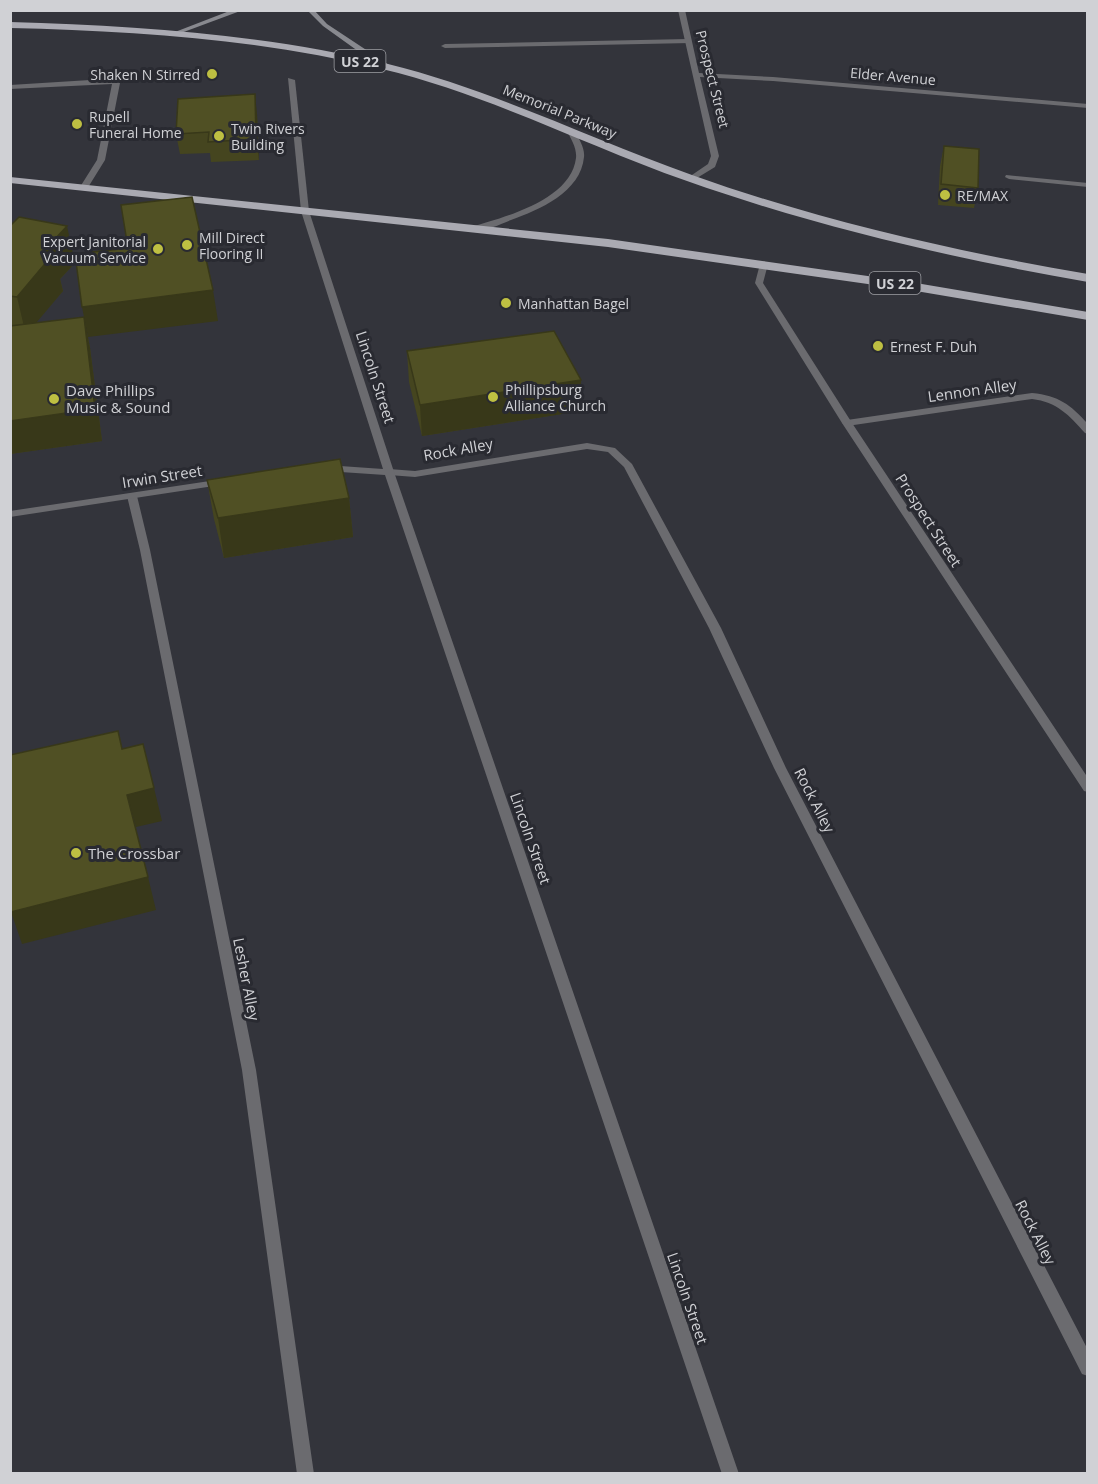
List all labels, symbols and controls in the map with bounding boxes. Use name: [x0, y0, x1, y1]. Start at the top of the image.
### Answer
street label: Prospect Street: [692, 28, 734, 130]
road number: US 22: [334, 50, 386, 72]
street label: Elder Avenue: [849, 63, 937, 89]
place label: Shaken N Stirred: [90, 65, 200, 84]
marker: Shaken N Stirred: [205, 67, 219, 81]
street label: Memorial Parkway: [500, 80, 621, 143]
place label: Rupell Funeral Home: [89, 107, 182, 142]
marker: Rupell Funeral Home: [70, 117, 84, 131]
place label: Twin Rivers Building: [231, 119, 305, 154]
marker: Twin Rivers Building: [212, 129, 226, 143]
place label: RE/MAX: [957, 186, 1009, 205]
marker: RE/MAX: [938, 188, 952, 202]
place label: Mill Direct Flooring II: [199, 228, 265, 263]
place label: Expert Janitorial Vacuum Service: [42, 232, 146, 267]
marker: Mill Direct Flooring II: [180, 238, 194, 252]
marker: Expert Janitorial Vacuum Service: [151, 242, 165, 256]
road number: US 22: [870, 272, 920, 294]
place label: Manhattan Bagel: [518, 294, 629, 313]
marker: Manhattan Bagel: [499, 296, 513, 310]
street label: Lincoln Street: [352, 328, 400, 426]
place label: Ernest F. Duh: [890, 337, 977, 356]
marker: Ernest F. Duh: [871, 339, 885, 353]
street label: Lennon Alley: [926, 374, 1018, 406]
place label: Dave Phillips Music & Sound: [66, 380, 170, 417]
place label: Phillipsburg Alliance Church: [505, 380, 606, 415]
marker: Phillipsburg Alliance Church: [486, 390, 500, 404]
marker: Dave Phillips Music & Sound: [47, 392, 61, 406]
street label: Rock Alley: [422, 433, 495, 465]
street label: Irwin Street: [121, 460, 203, 492]
street label: Prospect Street: [891, 470, 967, 570]
street label: Rock Alley: [790, 764, 840, 836]
street label: Lincoln Street: [506, 789, 556, 887]
place label: The Crossbar: [88, 843, 180, 863]
marker: The Crossbar: [69, 846, 83, 860]
street label: Lesher Alley: [229, 936, 265, 1023]
street label: Rock Alley: [1011, 1196, 1061, 1268]
street label: Lincoln Street: [663, 1249, 713, 1347]

